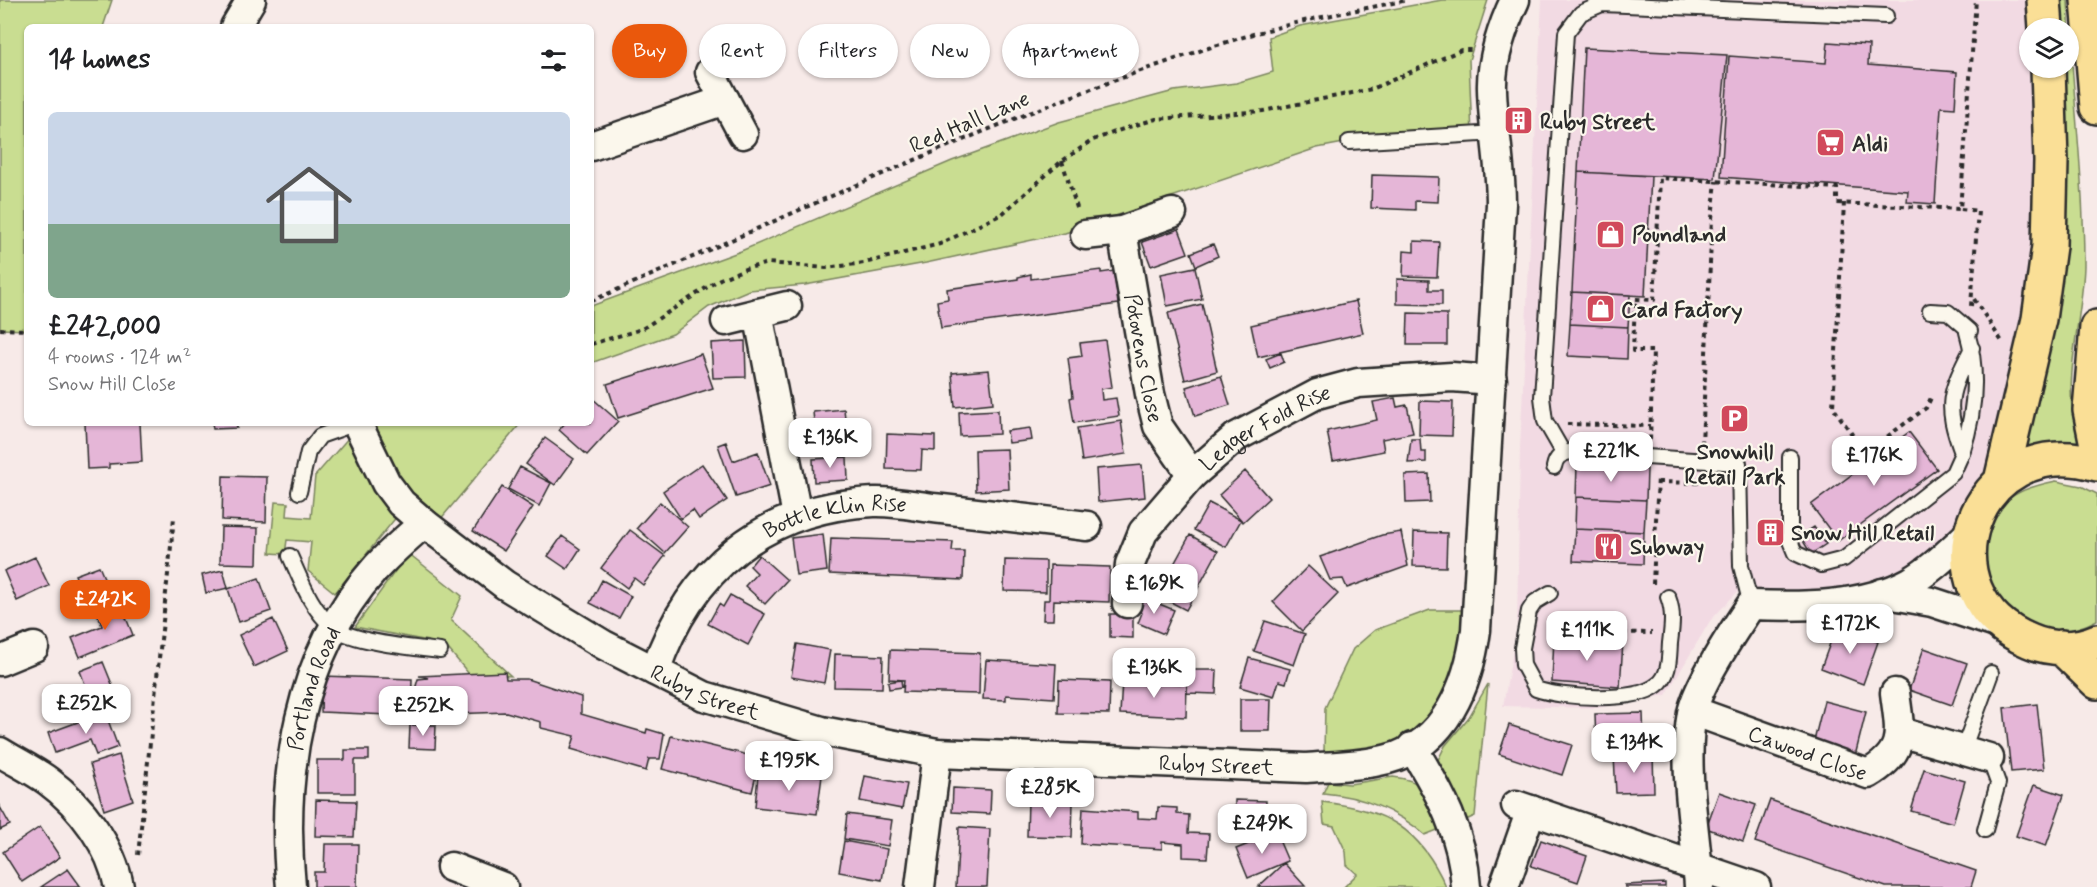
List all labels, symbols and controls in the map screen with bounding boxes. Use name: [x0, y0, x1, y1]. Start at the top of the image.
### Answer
map controls: [2019, 18, 2079, 78]
button: layers: [2019, 18, 2079, 78]
chip: Buy: [612, 24, 687, 78]
chip: Rent: [699, 24, 786, 78]
chip: Filters: [798, 24, 898, 78]
chip: New: [910, 24, 990, 78]
chip: Apartment: [1002, 24, 1139, 78]
text: 14 homes: [48, 43, 150, 77]
icon: filters: [537, 44, 570, 77]
street label: Red Hall Lane: [905, 85, 1034, 161]
building icon: Ruby Street: [1503, 105, 1535, 137]
place label: Ruby Street: [1540, 109, 1656, 137]
supermarket icon: Aldi: [1815, 127, 1847, 159]
place label: Aldi: [1852, 131, 1888, 159]
icon: home: [255, 151, 363, 259]
shop icon: Poundland: [1595, 218, 1627, 250]
place label: Poundland: [1632, 222, 1726, 250]
street label: Potovens Close: [1117, 292, 1169, 426]
shop icon: Card Factory: [1584, 293, 1616, 325]
place label: Card Factory: [1621, 297, 1742, 325]
text: £242,000: [48, 310, 161, 344]
text: 4 rooms · 124 m²: [48, 344, 191, 371]
text: Snow Hill Close: [48, 371, 176, 398]
street label: Ledger Fold Rise: [1194, 379, 1334, 478]
parking icon: Snowhill Retail Park: [1719, 403, 1751, 435]
pin: £136K: [788, 418, 872, 469]
text: £136K: [803, 424, 857, 451]
pin: £221K: [1569, 432, 1653, 483]
pin: £176K: [1832, 436, 1916, 487]
text: £221K: [1583, 438, 1639, 465]
place label: Snowhill Retail Park: [1685, 439, 1786, 492]
text: £176K: [1846, 442, 1902, 469]
street label: Bottle Klin Rise: [759, 490, 908, 546]
building icon: Snow Hill Retail: [1754, 516, 1786, 548]
place label: Snow Hill Retail: [1791, 520, 1935, 548]
restaurant icon: Subway: [1593, 530, 1625, 562]
place label: Subway: [1630, 534, 1704, 563]
pin: £169K: [1112, 564, 1196, 615]
text: £169K: [1125, 570, 1183, 597]
pin: £242K: [63, 580, 147, 631]
text: £242K: [74, 586, 136, 613]
pin: £172K: [1808, 604, 1892, 655]
text: £172K: [1820, 610, 1880, 637]
pin: £111K: [1545, 611, 1629, 662]
text: £111K: [1560, 617, 1614, 644]
street label: Portland Road: [282, 622, 348, 753]
pin: £136K: [1112, 648, 1196, 699]
text: £136K: [1127, 654, 1181, 681]
street label: Ruby Street: [645, 659, 763, 728]
pin: £252K: [44, 684, 128, 735]
pin: £252K: [381, 686, 465, 737]
text: £252K: [56, 690, 116, 717]
text: £252K: [393, 692, 453, 719]
street label: Cawood Close: [1744, 720, 1871, 788]
pin: £134K: [1592, 723, 1676, 774]
text: £134K: [1605, 729, 1663, 756]
pin: £195K: [747, 741, 831, 792]
text: £195K: [759, 747, 819, 774]
street label: Ruby Street: [1158, 750, 1275, 783]
pin: £285K: [1008, 768, 1092, 819]
text: £285K: [1020, 774, 1080, 801]
pin: £249K: [1220, 804, 1304, 855]
text: £249K: [1232, 810, 1292, 837]

